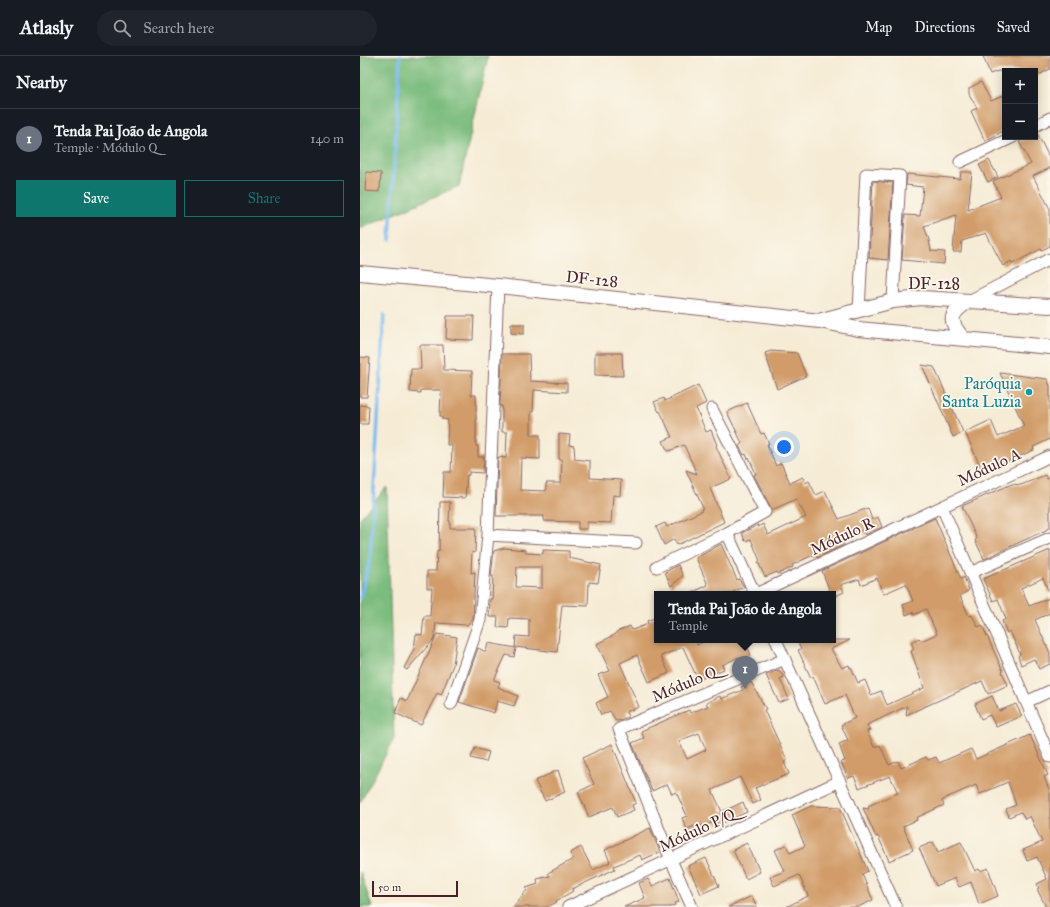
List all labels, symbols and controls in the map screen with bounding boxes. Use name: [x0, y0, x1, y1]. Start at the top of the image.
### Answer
search box: [97, 10, 377, 46]
text: Atlasly: [20, 16, 73, 39]
icon: search: [111, 17, 133, 39]
text: Search here: [143, 19, 214, 37]
text: Map: [865, 19, 892, 36]
text: Directions: [914, 19, 975, 36]
text: Saved: [997, 19, 1030, 36]
map controls: [1002, 68, 1038, 140]
button: +: [1002, 68, 1038, 104]
text: Nearby: [16, 72, 67, 93]
button: −: [1002, 104, 1038, 140]
text: Tenda Pai João de Angola: [54, 122, 207, 140]
text: 1: [26, 131, 32, 147]
text: 140 m: [310, 131, 344, 147]
text: Temple · Módulo Q: [54, 140, 157, 156]
button: Save: [16, 180, 176, 217]
button: Share: [184, 180, 344, 217]
street label: DF-128: [565, 267, 619, 291]
street label: DF-128: [908, 274, 960, 293]
place label: Paróquia Santa Luzia: [942, 374, 1021, 411]
marker: Paróquia Santa Luzia: [1024, 387, 1034, 397]
your location: [774, 437, 794, 457]
street label: Módulo A: [954, 444, 1024, 490]
street label: Módulo R: [807, 513, 878, 559]
popup: [654, 591, 836, 643]
text: Tenda Pai João de Angola: [668, 600, 822, 618]
text: Temple: [668, 618, 708, 634]
pin: 1: [732, 656, 758, 689]
street label: Módulo Q: [649, 657, 730, 706]
street label: Módulo P/Q: [656, 799, 749, 856]
scale bar: [372, 879, 458, 898]
text: 50 m: [378, 881, 401, 894]

